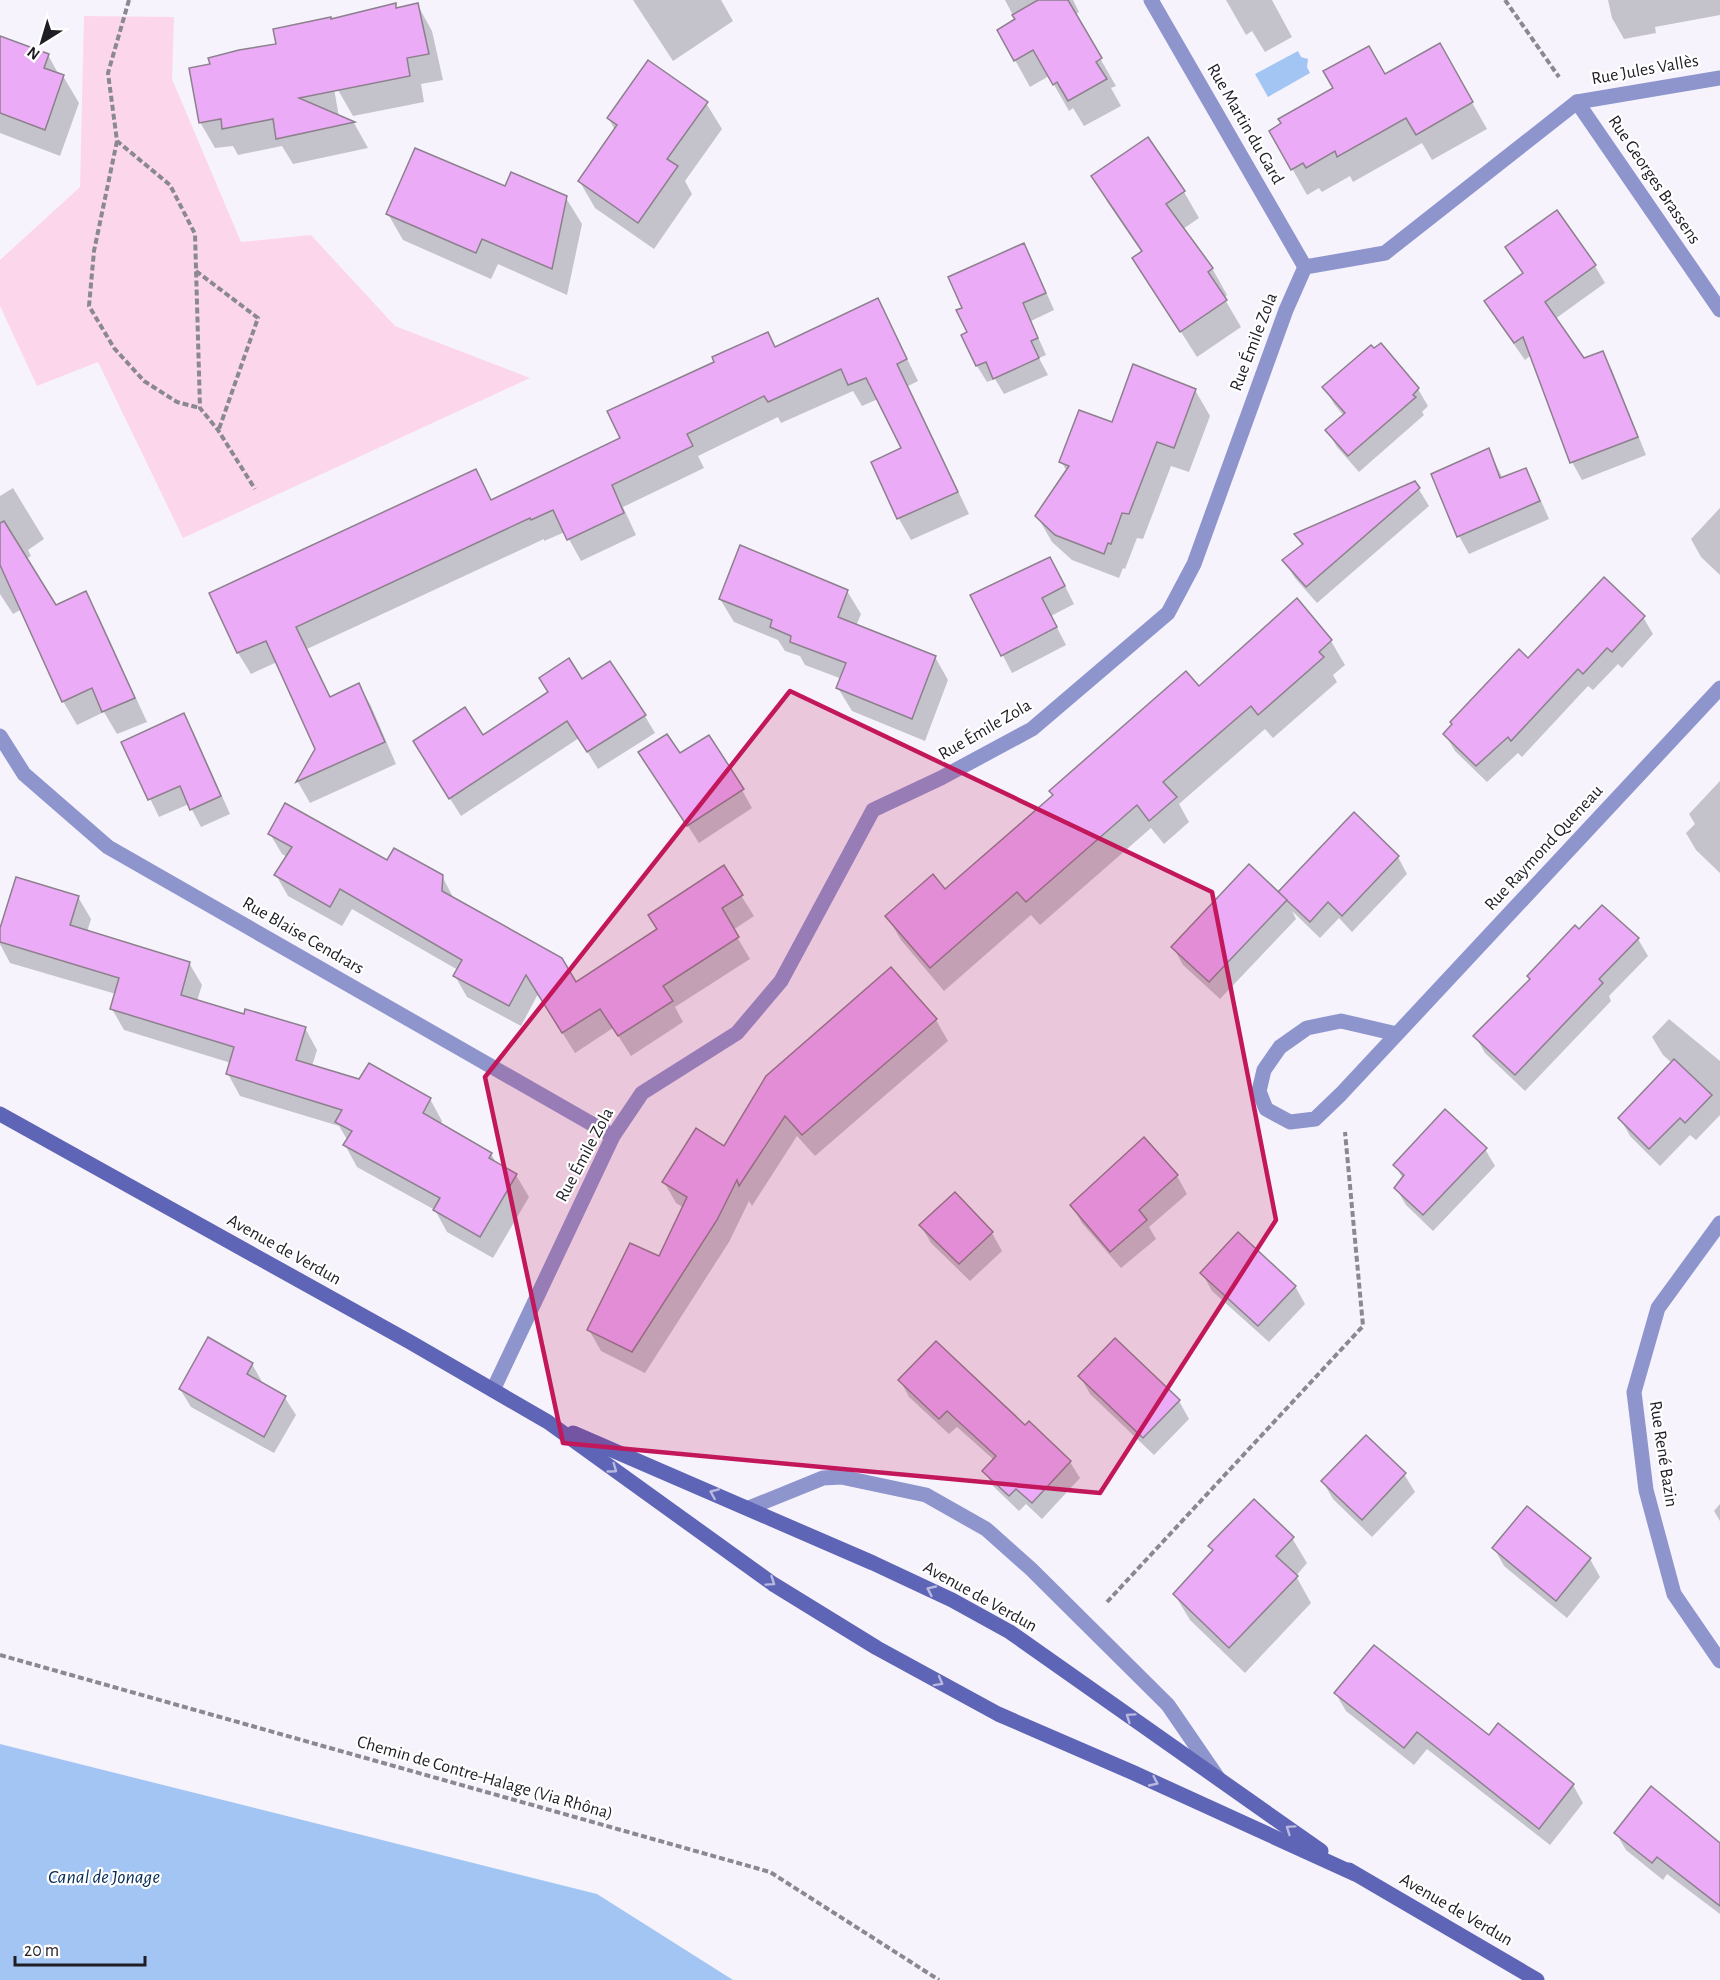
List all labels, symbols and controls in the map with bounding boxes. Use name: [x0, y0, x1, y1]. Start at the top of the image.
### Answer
north arrow: [12, 12, 72, 72]
text: N: [24, 43, 43, 63]
street label: Rue Jules Vallès: [1590, 52, 1700, 88]
street label: Rue Martin du Gard: [1203, 61, 1287, 187]
street label: Rue Georges Brassens: [1604, 112, 1704, 248]
street label: Rue Émile Zola: [1224, 289, 1281, 394]
street label: Rue Émile Zola: [934, 694, 1034, 764]
street label: Rue Raymond Queneau: [1481, 782, 1607, 914]
street label: Rue Blaise Cendrars: [239, 894, 367, 978]
street label: Rue Émile Zola: [550, 1104, 617, 1205]
street label: Avenue de Verdun: [224, 1211, 344, 1289]
street label: Rue René Bazin: [1646, 1400, 1680, 1508]
one-way arrow: [606, 1462, 617, 1473]
one-way arrow: [710, 1488, 721, 1500]
street label: Avenue de Verdun: [920, 1558, 1040, 1636]
one-way arrow: [765, 1575, 776, 1586]
one-way arrow: [926, 1586, 937, 1598]
one-way arrow: [933, 1674, 943, 1686]
one-way arrow: [1126, 1713, 1137, 1724]
street label: Chemin de Contre-Halage (Via Rhôna): [355, 1733, 615, 1823]
one-way arrow: [1147, 1775, 1158, 1787]
one-way arrow: [1286, 1825, 1297, 1836]
water label: Canal de Jonage: [48, 1867, 160, 1887]
street label: Avenue de Verdun: [1396, 1870, 1516, 1950]
scale bar: [15, 1929, 146, 1967]
text: 20 m: [24, 1942, 59, 1960]

